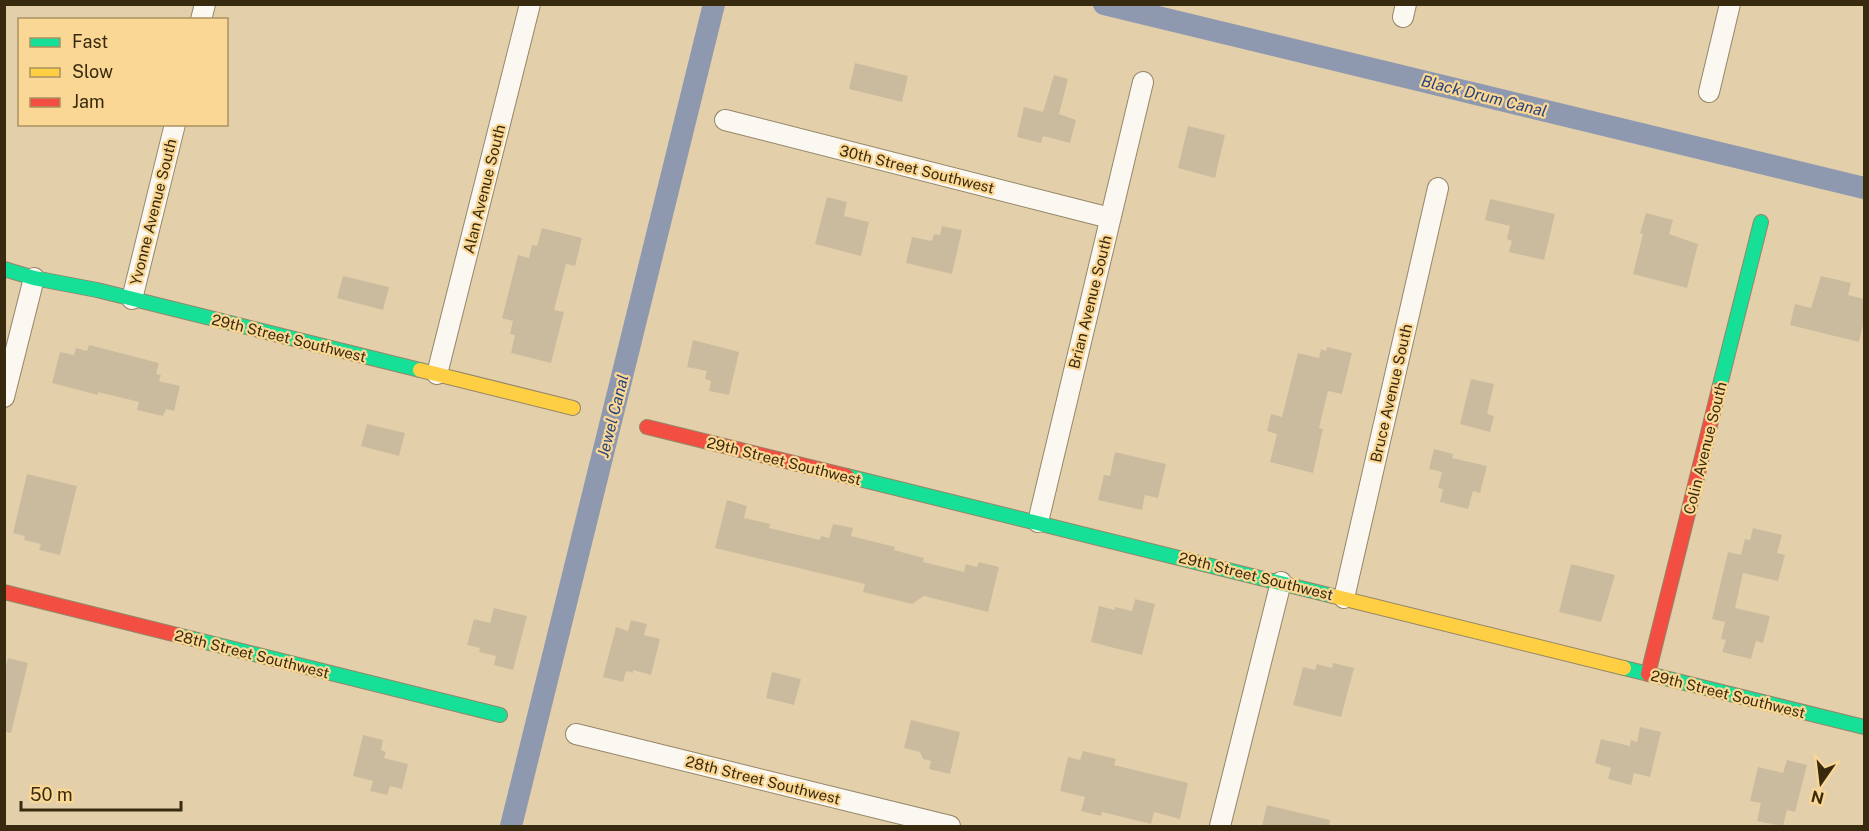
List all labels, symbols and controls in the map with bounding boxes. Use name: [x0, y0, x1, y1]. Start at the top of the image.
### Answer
legend: [18, 18, 228, 126]
text: Fast: [72, 31, 108, 52]
text: Slow: [72, 61, 113, 82]
water label: Black Drum Canal: [1419, 71, 1549, 121]
text: Jam: [72, 91, 105, 112]
street label: Alan Avenue South: [460, 123, 508, 255]
street label: Yvonne Avenue South: [127, 137, 179, 287]
street label: 30th Street Southwest: [838, 142, 996, 196]
street label: Brian Avenue South: [1065, 233, 1115, 371]
street label: 29th Street Southwest: [210, 311, 368, 365]
street label: Bruce Avenue South: [1367, 322, 1415, 464]
water label: Jewel Canal: [594, 373, 632, 459]
street label: Colin Avenue South: [1680, 380, 1730, 516]
street label: 29th Street Southwest: [705, 434, 863, 488]
street label: 29th Street Southwest: [1177, 549, 1335, 603]
street label: 28th Street Southwest: [173, 627, 331, 682]
street label: 29th Street Southwest: [1649, 667, 1807, 721]
street label: 28th Street Southwest: [684, 753, 842, 808]
north arrow: [1791, 753, 1851, 813]
scale bar: [21, 774, 182, 812]
text: 50 m: [30, 784, 73, 805]
text: N: [1809, 786, 1826, 808]

